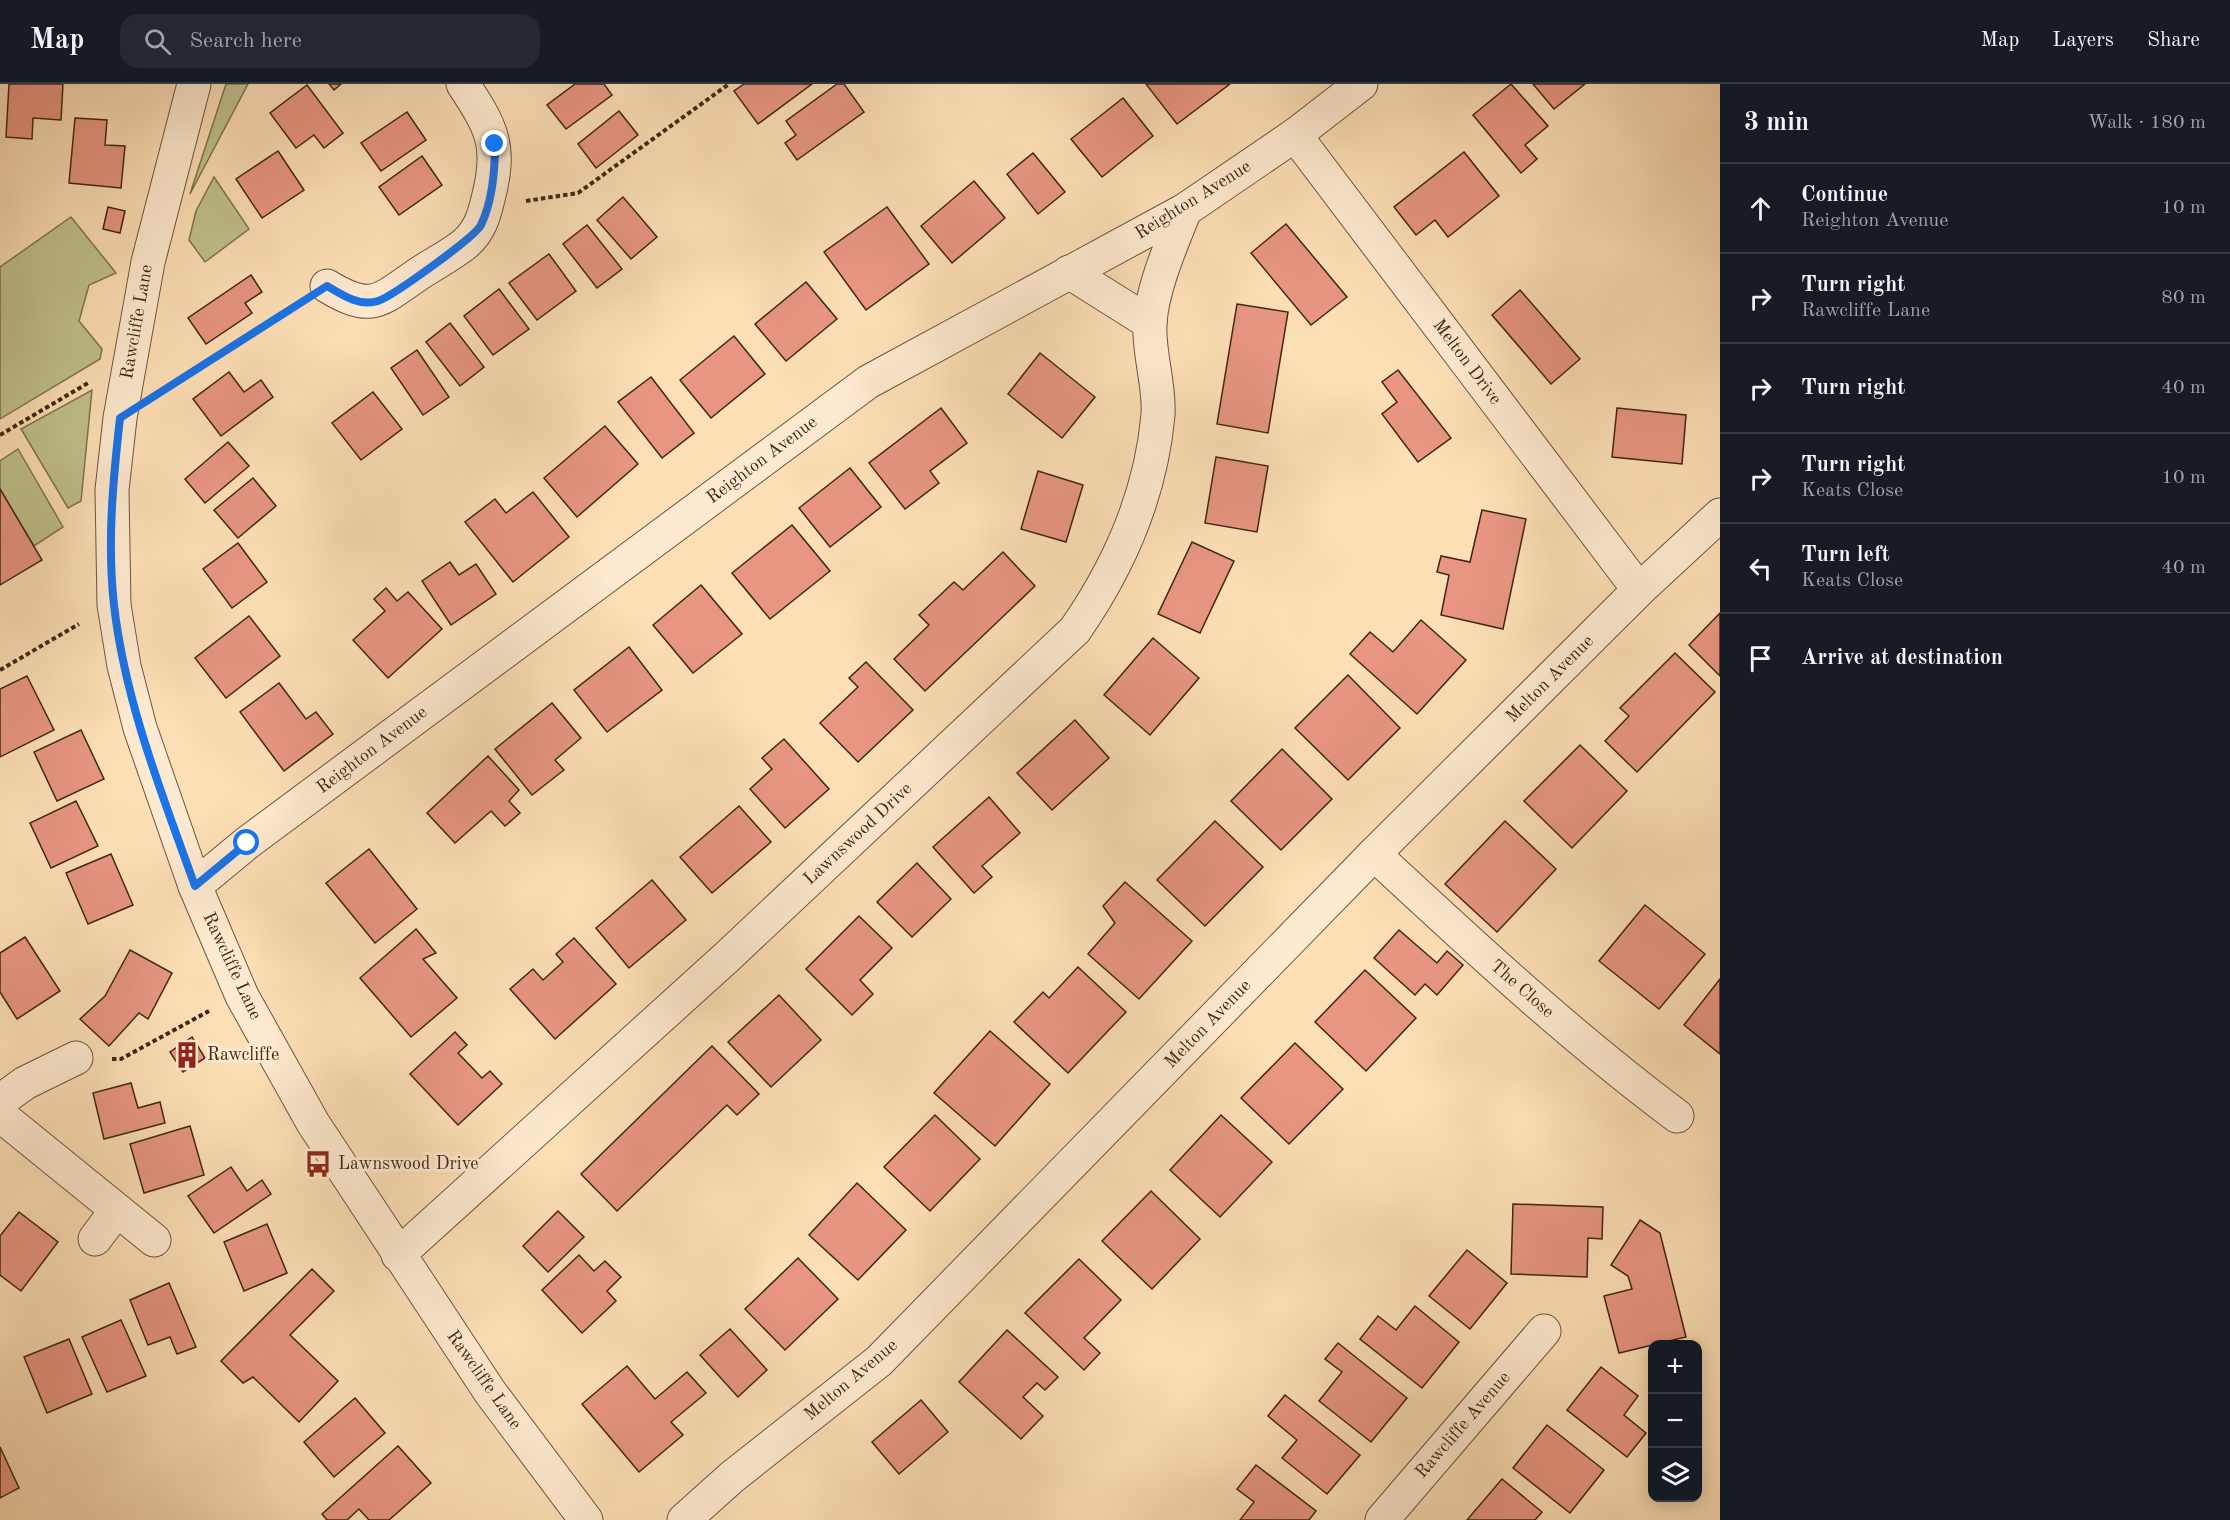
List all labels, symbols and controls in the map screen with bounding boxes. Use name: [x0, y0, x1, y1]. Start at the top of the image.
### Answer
search box: [120, 14, 540, 68]
icon: search: [141, 25, 174, 58]
text: Map: [30, 27, 84, 55]
text: Search here: [189, 30, 302, 52]
text: Map: [1980, 30, 2019, 51]
text: Layers: [2052, 30, 2114, 51]
text: Share: [2147, 30, 2200, 51]
text: 3 min: [1744, 110, 1809, 136]
text: Walk · 180 m: [2087, 113, 2206, 133]
route end: [481, 130, 507, 156]
street label: Reighton Avenue: [1132, 157, 1254, 243]
text: Continue: [1801, 184, 1888, 206]
icon: ahead: [1744, 192, 1777, 225]
text: 10 m: [2161, 198, 2206, 218]
text: Reighton Avenue: [1801, 211, 1948, 231]
street label: Rawcliffe Lane: [118, 263, 156, 381]
text: Turn right: [1801, 274, 1905, 296]
icon: right: [1744, 282, 1777, 315]
text: 80 m: [2161, 288, 2206, 308]
text: Rawcliffe Lane: [1801, 301, 1930, 321]
street label: Melton Drive: [1429, 316, 1505, 408]
icon: right: [1744, 372, 1777, 405]
text: Turn right: [1801, 377, 1905, 399]
text: 40 m: [2161, 378, 2206, 398]
street label: Reighton Avenue: [704, 413, 820, 507]
text: Turn right: [1801, 454, 1905, 476]
icon: right: [1744, 462, 1777, 495]
text: 10 m: [2161, 468, 2206, 488]
text: Keats Close: [1801, 481, 1903, 501]
text: Turn left: [1801, 544, 1890, 566]
icon: left: [1744, 552, 1777, 585]
text: 40 m: [2161, 558, 2206, 578]
text: Keats Close: [1801, 571, 1903, 591]
street label: Melton Avenue: [1503, 632, 1597, 726]
icon: arrive: [1744, 642, 1777, 675]
text: Arrive at destination: [1801, 647, 2003, 669]
street label: Reighton Avenue: [314, 703, 430, 797]
street label: Lawnswood Drive: [800, 779, 916, 889]
route start: [233, 829, 259, 855]
street label: Rawcliffe Lane: [199, 910, 265, 1022]
street label: The Close: [1487, 957, 1557, 1021]
street label: Melton Avenue: [1161, 976, 1255, 1072]
building icon: Rawcliffe: [172, 1040, 202, 1070]
place label: Rawcliffe: [207, 1046, 279, 1064]
bus stop icon: Lawnswood Drive: [303, 1149, 333, 1179]
place label: Lawnswood Drive: [338, 1155, 479, 1173]
street label: Rawcliffe Lane: [443, 1327, 525, 1433]
street label: Melton Avenue: [801, 1336, 901, 1424]
map controls: [1648, 1340, 1702, 1502]
button: +: [1648, 1340, 1702, 1394]
street label: Rawcliffe Avenue: [1412, 1368, 1514, 1482]
button: −: [1648, 1394, 1702, 1448]
button: layers: [1648, 1448, 1702, 1502]

